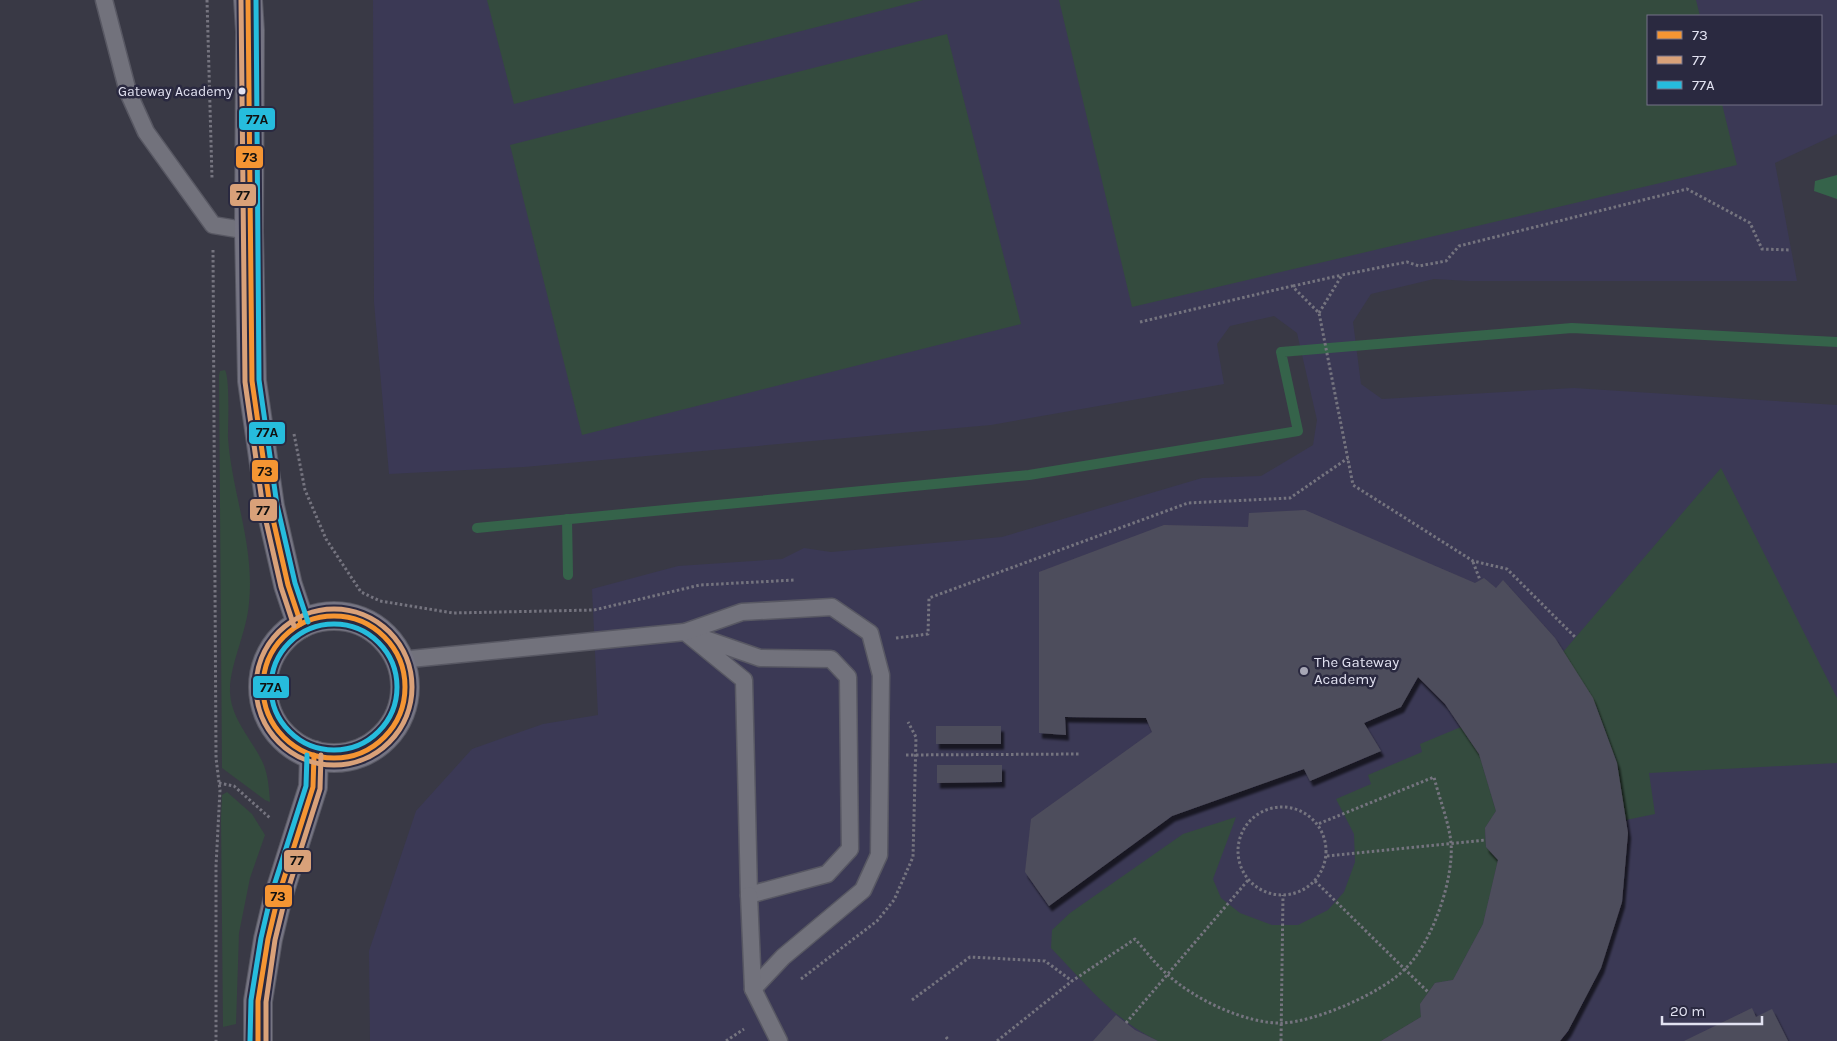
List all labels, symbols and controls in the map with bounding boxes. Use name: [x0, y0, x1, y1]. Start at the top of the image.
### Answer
legend: [1647, 15, 1822, 105]
text: 73: [1692, 26, 1708, 44]
text: 77: [1692, 51, 1706, 69]
text: 77A: [1692, 76, 1715, 94]
place label: Gateway Academy: [118, 83, 233, 100]
marker: Gateway Academy: [237, 86, 247, 96]
line badge: 77A: [238, 107, 276, 131]
text: 77A: [246, 111, 269, 128]
line badge: 73: [235, 145, 264, 169]
text: 73: [242, 149, 258, 166]
line badge: 77: [229, 183, 257, 207]
text: 77: [236, 187, 250, 204]
line badge: 77A: [248, 421, 286, 445]
text: 77A: [256, 424, 279, 441]
line badge: 73: [251, 459, 279, 483]
text: 73: [257, 463, 273, 480]
line badge: 77: [249, 498, 278, 522]
text: 77: [256, 502, 270, 519]
place label: The Gateway Academy: [1314, 653, 1399, 688]
marker: The Gateway Academy: [1298, 665, 1310, 677]
line badge: 77A: [252, 675, 290, 699]
text: 77A: [260, 679, 283, 696]
line badge: 77: [283, 849, 312, 873]
text: 77: [290, 852, 304, 869]
line badge: 73: [264, 884, 293, 908]
text: 73: [270, 888, 286, 905]
scale bar: [1662, 994, 1762, 1026]
text: 20 m: [1670, 1002, 1705, 1020]

